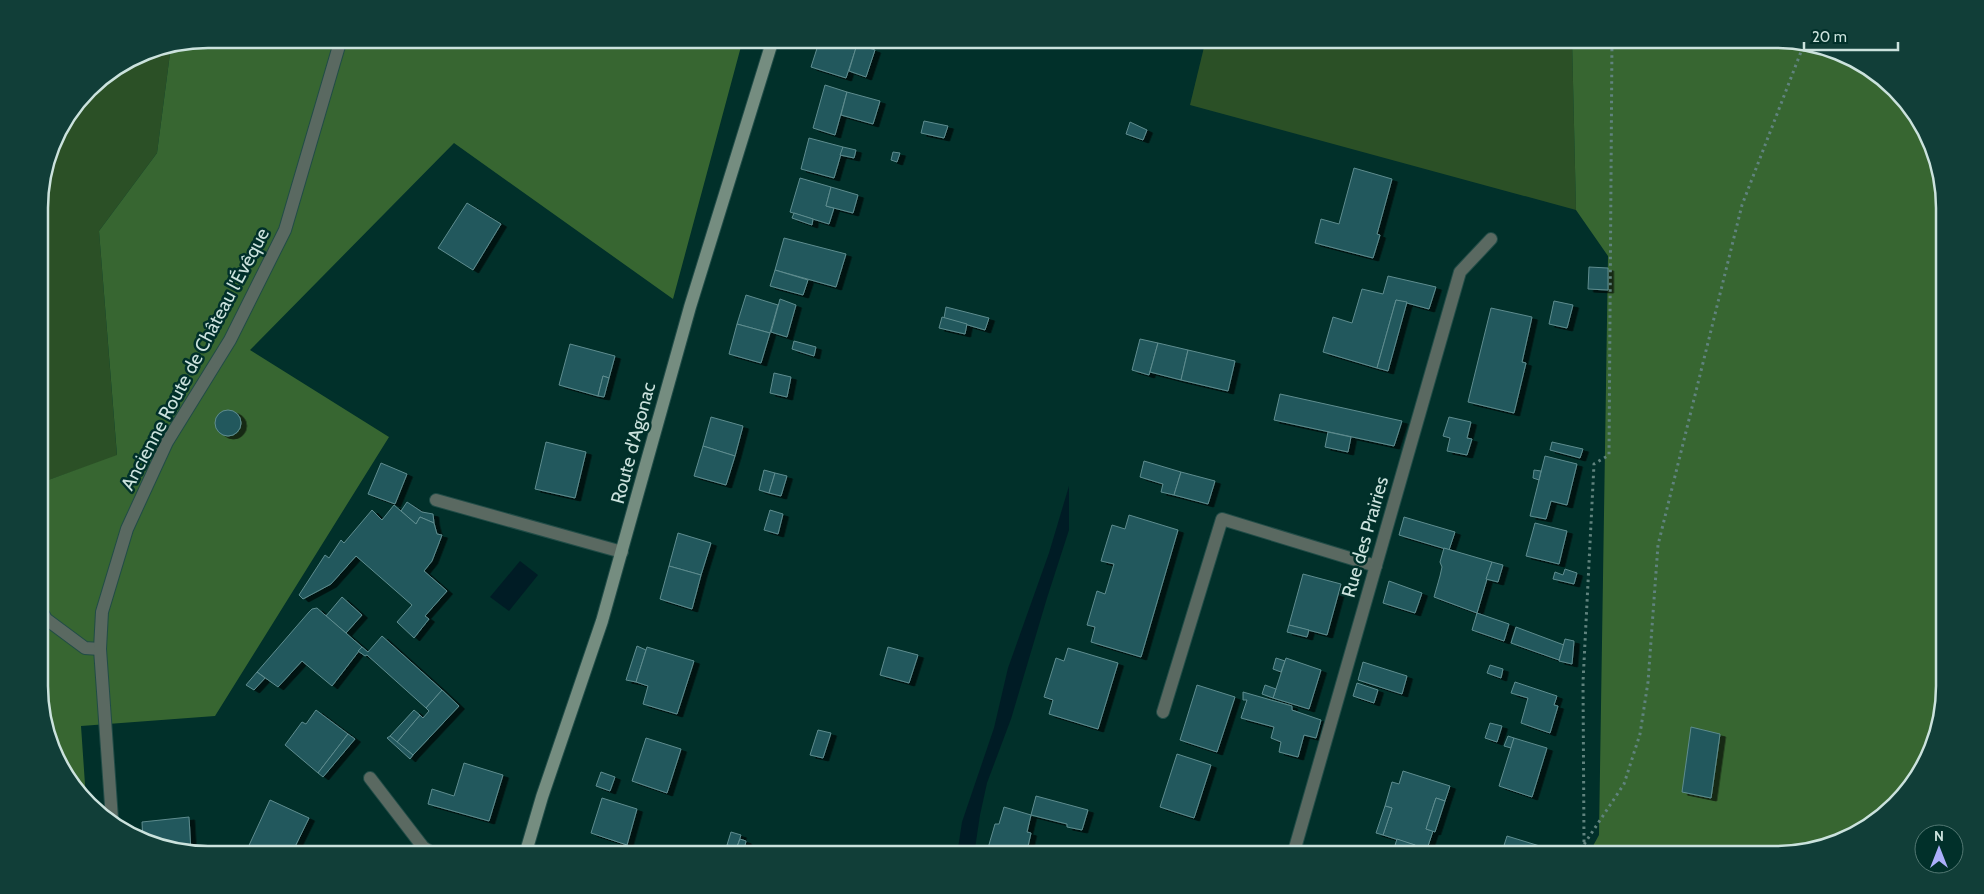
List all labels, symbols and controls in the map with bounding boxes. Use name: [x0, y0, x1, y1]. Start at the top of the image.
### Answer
scale bar: [1804, 20, 1898, 52]
text: 20 m: [1812, 28, 1847, 46]
street label: Ancienne Route de Château l'Évêque: [115, 223, 274, 494]
street label: Route d'Agonac: [606, 379, 660, 506]
street label: Rue des Prairies: [1337, 474, 1393, 600]
north arrow: [1914, 824, 1964, 874]
text: N: [1934, 827, 1944, 845]

